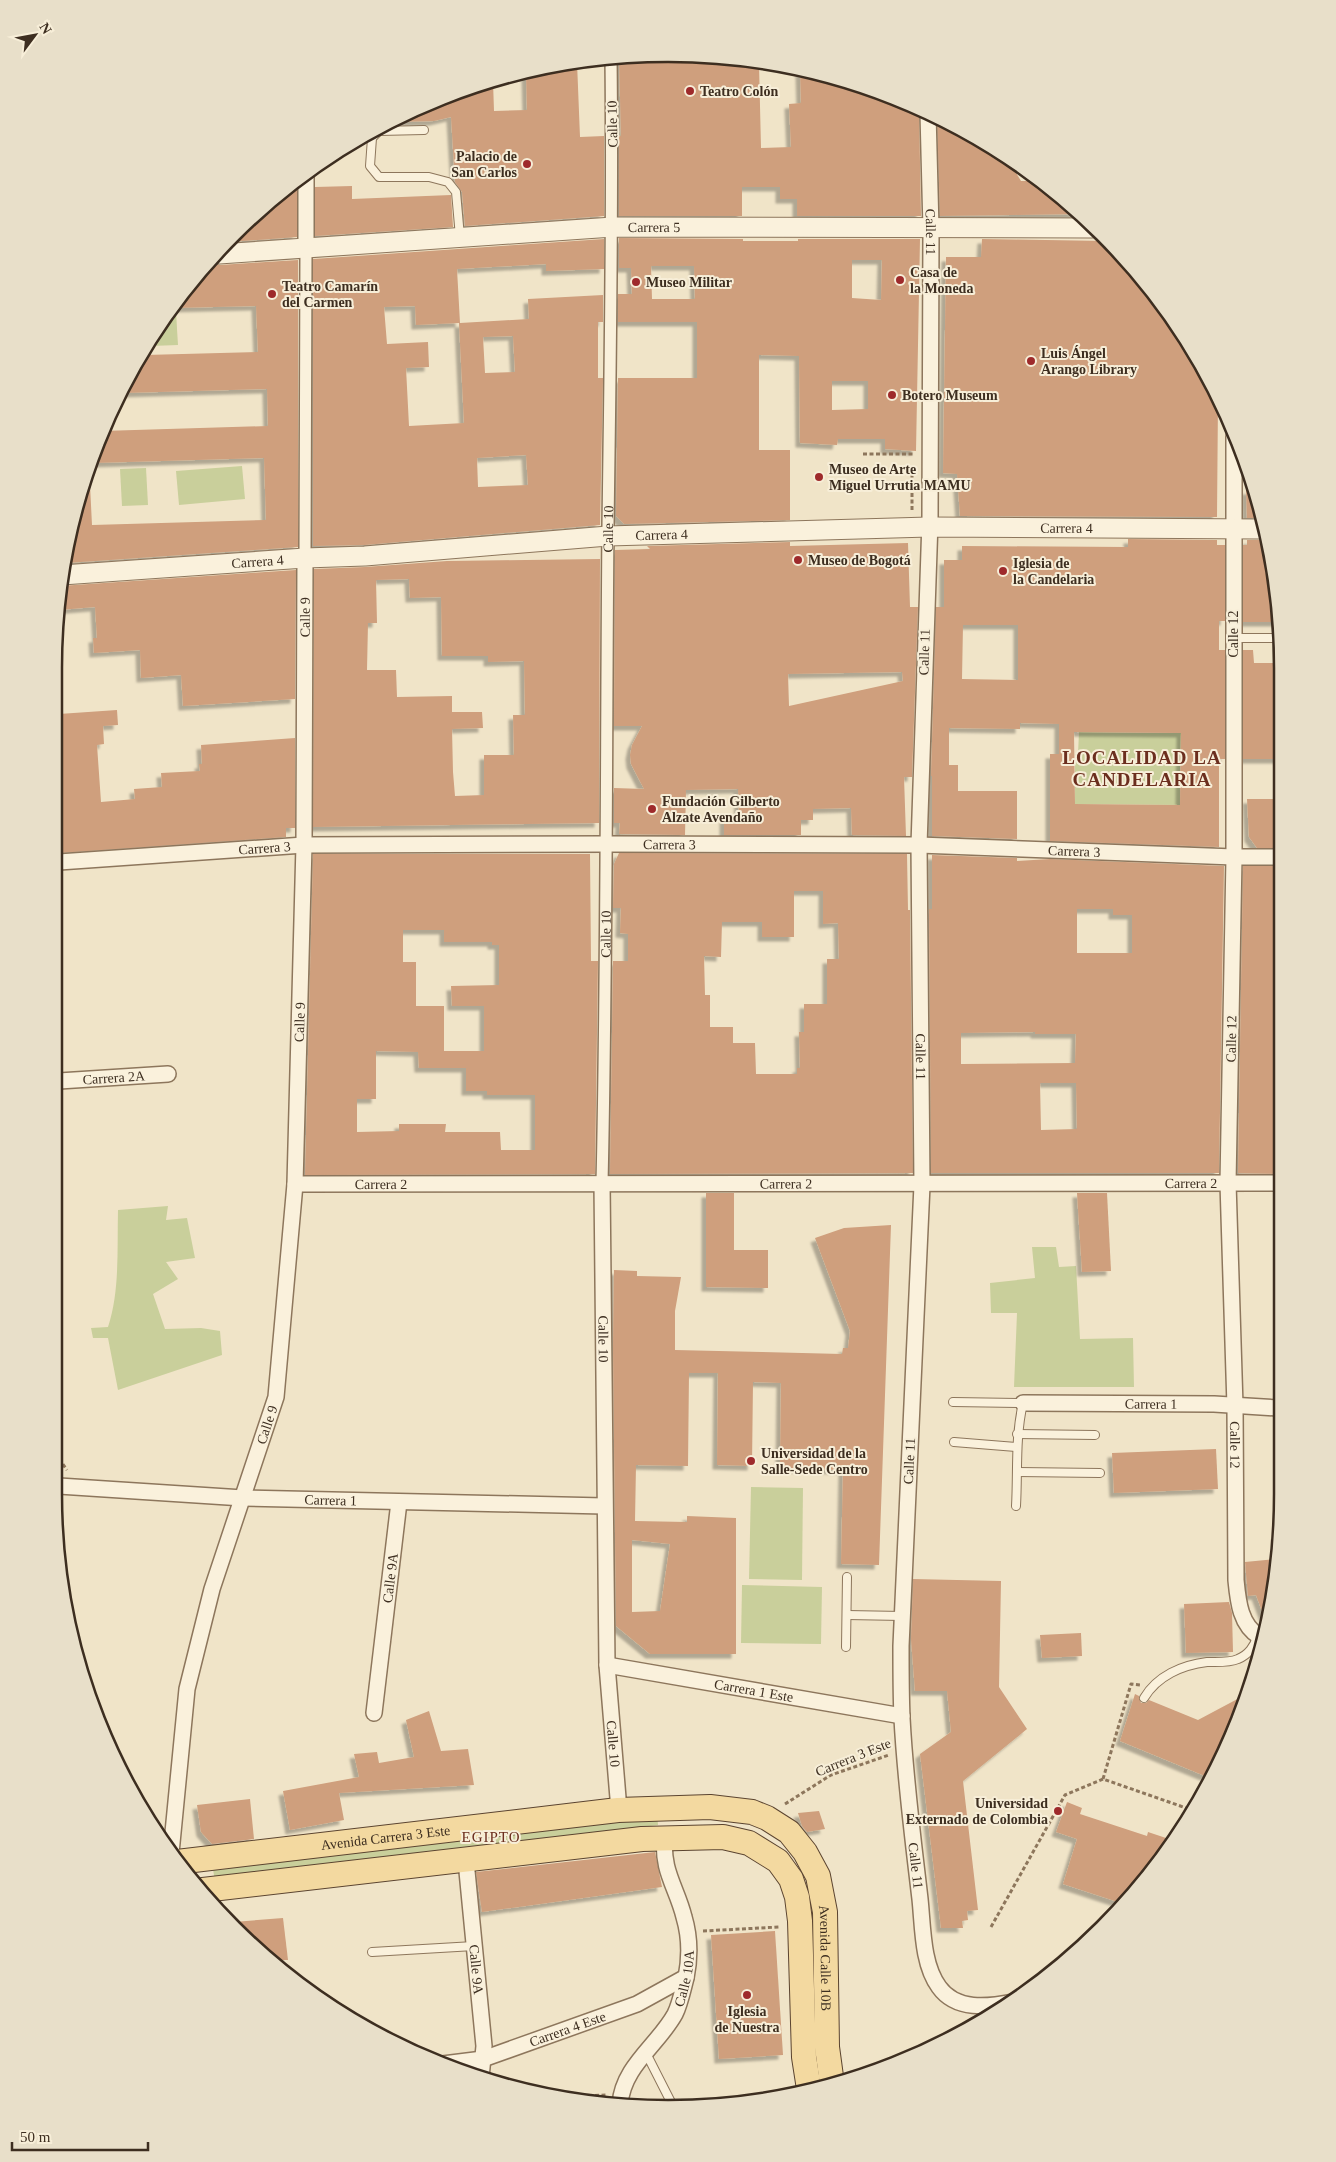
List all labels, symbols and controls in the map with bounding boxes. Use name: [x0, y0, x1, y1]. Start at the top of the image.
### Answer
north arrow: [10, 10, 60, 60]
text: N: [37, 20, 55, 37]
place label: Teatro Colón: [700, 84, 778, 99]
marker: Teatro Colón: [684, 85, 696, 97]
street label: Calle 10: [605, 100, 620, 148]
place label: Palacio de San Carlos: [451, 149, 518, 180]
marker: Palacio de San Carlos: [521, 158, 533, 170]
street label: Calle 11: [922, 209, 938, 255]
street label: Carrera 5: [628, 220, 680, 235]
place label: Casa de la Moneda: [910, 265, 973, 296]
marker: Casa de la Moneda: [894, 274, 906, 286]
place label: Museo Militar: [646, 275, 732, 290]
marker: Museo Militar: [630, 276, 642, 288]
place label: Teatro Camarín del Carmen: [282, 279, 378, 310]
marker: Teatro Camarín del Carmen: [266, 288, 278, 300]
place label: Luis Ángel Arango Library: [1041, 345, 1137, 377]
marker: Luis Ángel Arango Library: [1025, 355, 1037, 367]
place label: Botero Museum: [902, 388, 998, 403]
marker: Botero Museum: [886, 389, 898, 401]
place label: Museo de Arte Miguel Urrutia MAMU: [829, 462, 971, 493]
marker: Museo de Arte Miguel Urrutia MAMU: [813, 471, 825, 483]
street label: Calle 10: [601, 505, 616, 553]
street label: Carrera 4: [1040, 521, 1093, 536]
street label: Carrera 4: [635, 527, 688, 543]
street label: Carrera 4: [231, 553, 284, 571]
place label: Museo de Bogotá: [808, 553, 911, 568]
marker: Museo de Bogotá: [792, 554, 804, 566]
place label: Iglesia de la Candelaria: [1013, 556, 1094, 587]
marker: Iglesia de la Candelaria: [997, 565, 1009, 577]
street label: Calle 9: [298, 597, 313, 637]
street label: Calle 12: [1226, 610, 1241, 658]
street label: Calle 11: [916, 629, 933, 676]
district label: LOCALIDAD LA CANDELARIA: [1062, 747, 1222, 790]
place label: Fundación Gilberto Alzate Avendaño: [662, 794, 780, 825]
marker: Fundación Gilberto Alzate Avendaño: [646, 803, 658, 815]
street label: Carrera 3: [643, 837, 696, 852]
street label: Carrera 3: [238, 839, 291, 858]
street label: Carrera 3: [1048, 843, 1101, 860]
street label: Calle 10: [598, 910, 614, 958]
street label: Calle 9: [292, 1002, 308, 1042]
street label: Calle 12: [1224, 1015, 1239, 1063]
street label: Calle 11: [913, 1033, 928, 1080]
street label: Carrera 2A: [82, 1068, 147, 1087]
street label: Carrera 2: [760, 1176, 812, 1192]
street label: Carrera 2: [1165, 1176, 1217, 1191]
street label: Carrera 2: [355, 1177, 407, 1192]
street label: Calle 10: [595, 1315, 611, 1363]
street label: Carrera 1: [1125, 1397, 1177, 1412]
street label: Calle 9: [254, 1404, 281, 1446]
street label: Calle 12: [1227, 1421, 1242, 1468]
street label: Calle 11: [901, 1437, 918, 1485]
place label: Universidad de la Salle-Sede Centro: [761, 1446, 868, 1477]
marker: Universidad de la Salle-Sede Centro: [745, 1455, 757, 1467]
street label: Carrera 1: [304, 1492, 357, 1509]
street label: Calle 9A: [380, 1551, 401, 1604]
street label: Carrera 1 Este: [713, 1677, 794, 1705]
street label: Calle 10: [604, 1720, 622, 1768]
street label: Carrera 3 Este: [813, 1736, 893, 1779]
place label: Universidad Externado de Colombia: [906, 1796, 1048, 1827]
marker: Universidad Externado de Colombia: [1052, 1805, 1064, 1817]
street label: Avenida Carrera 3 Este: [320, 1823, 451, 1853]
district label: EGIPTO: [461, 1829, 521, 1845]
street label: Calle 11: [905, 1842, 926, 1890]
street label: Avenida Calle 10B: [816, 1903, 833, 2011]
street label: Calle 9A: [466, 1944, 486, 1996]
street label: Calle 10A: [672, 1949, 697, 2009]
marker: Iglesia de Nuestra: [741, 1989, 753, 2001]
place label: Iglesia de Nuestra: [715, 2004, 779, 2035]
street label: Carrera 4 Este: [527, 2009, 608, 2050]
scale bar: [12, 2120, 149, 2152]
text: 50 m: [20, 2129, 51, 2145]

